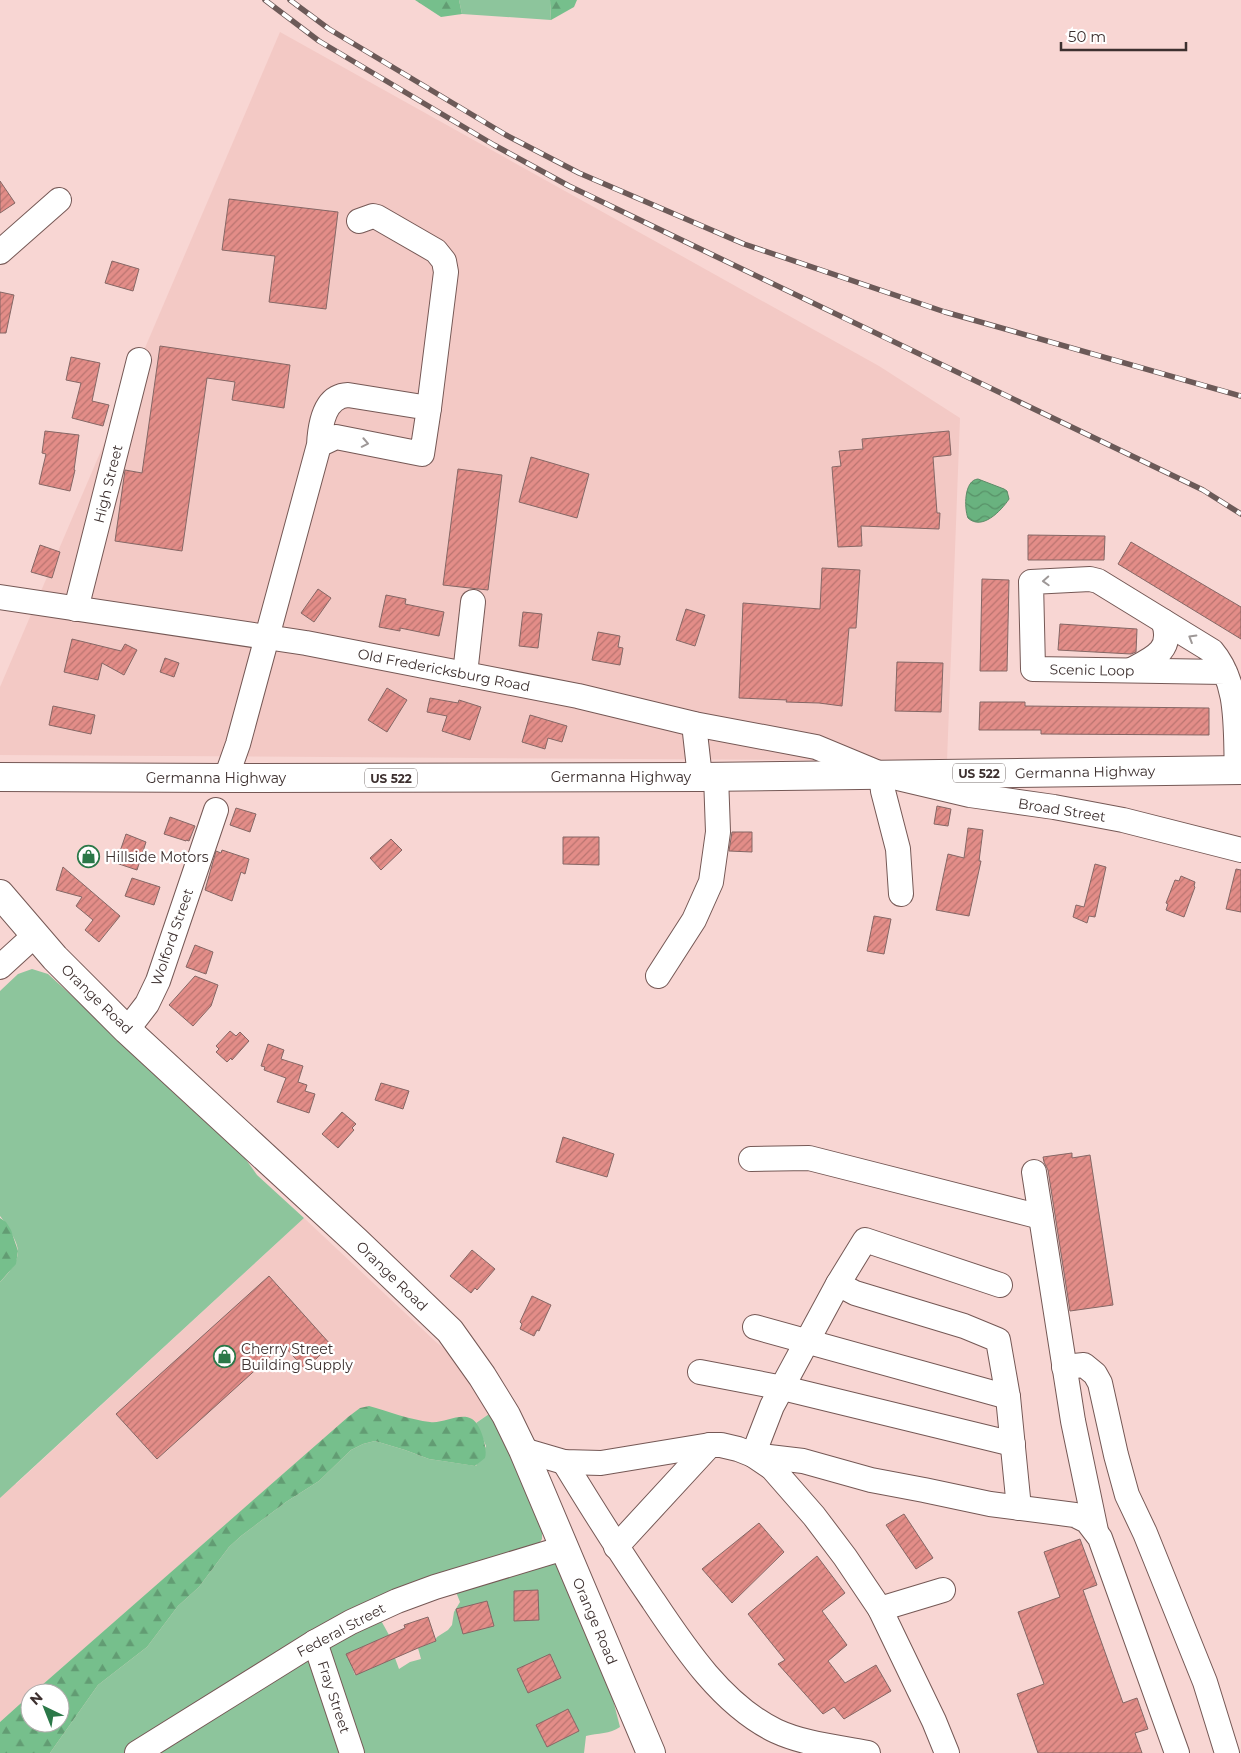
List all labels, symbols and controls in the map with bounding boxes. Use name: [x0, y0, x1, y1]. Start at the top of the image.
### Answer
scale bar: [1061, 20, 1186, 52]
text: 50 m: [1068, 27, 1106, 46]
one-way arrow: [361, 437, 370, 447]
street label: High Street: [90, 443, 127, 525]
one-way arrow: [1041, 576, 1049, 586]
one-way arrow: [1188, 635, 1197, 645]
street label: Old Fredericksburg Road: [356, 644, 532, 696]
street label: Scenic Loop: [1049, 660, 1135, 680]
street label: Germanna Highway: [1015, 762, 1156, 782]
road number: US 522: [953, 764, 1005, 782]
road number: US 522: [365, 768, 417, 788]
street label: Germanna Highway: [551, 768, 692, 786]
street label: Germanna Highway: [146, 769, 287, 787]
street label: Broad Street: [1017, 794, 1107, 826]
shop icon: Hillside Motors: [77, 845, 101, 869]
place label: Hillside Motors: [105, 848, 209, 866]
street label: Wolford Street: [147, 886, 197, 988]
street label: Orange Road: [57, 960, 137, 1038]
street label: Orange Road: [352, 1237, 432, 1315]
place label: Cherry Street Building Supply: [241, 1340, 353, 1374]
shop icon: Cherry Street Building Supply: [213, 1345, 237, 1369]
street label: Orange Road: [569, 1575, 621, 1667]
street label: Federal Street: [293, 1599, 389, 1661]
street label: Fray Street: [314, 1658, 354, 1736]
north arrow: [20, 1683, 70, 1733]
text: N: [26, 1688, 46, 1709]

